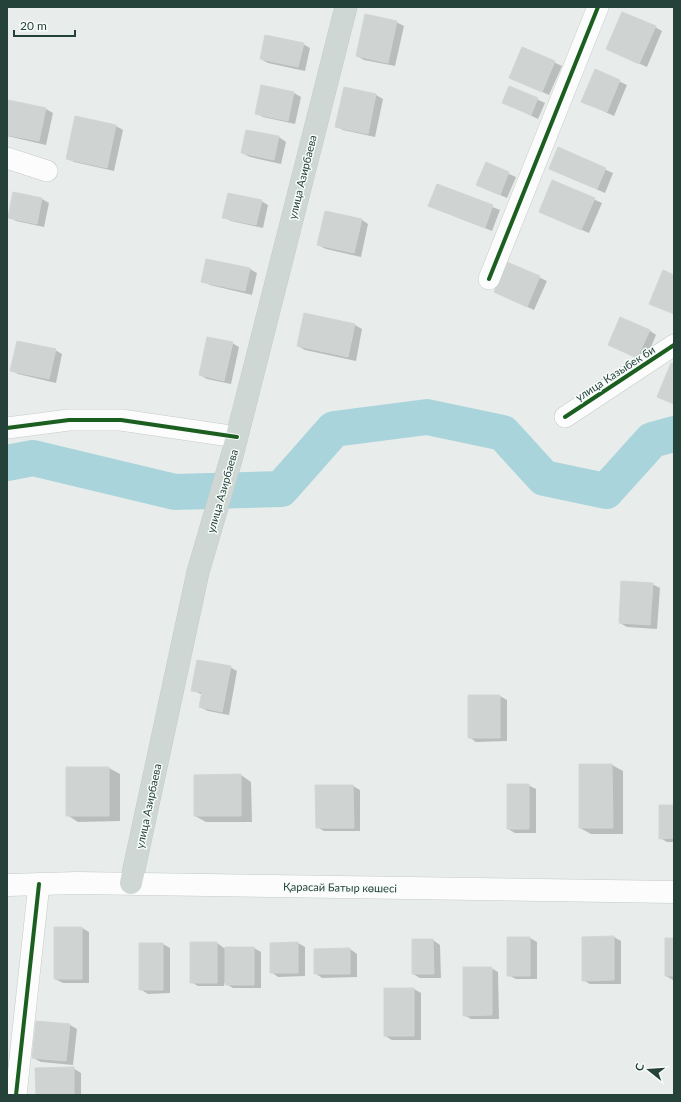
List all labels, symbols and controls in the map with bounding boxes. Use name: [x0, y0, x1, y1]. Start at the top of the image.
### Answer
scale bar: [14, 12, 75, 38]
text: 20 m: [20, 18, 47, 33]
street label: улица Азирбаева: [285, 134, 319, 220]
street label: улица Казыбек би: [573, 342, 657, 404]
street label: улица Азирбаева: [204, 448, 240, 534]
street label: улица Азирбаева: [133, 762, 163, 850]
street label: Қарасай Батыр көшесі: [283, 880, 397, 894]
north arrow: [629, 1050, 669, 1090]
text: С: [632, 1061, 646, 1072]

